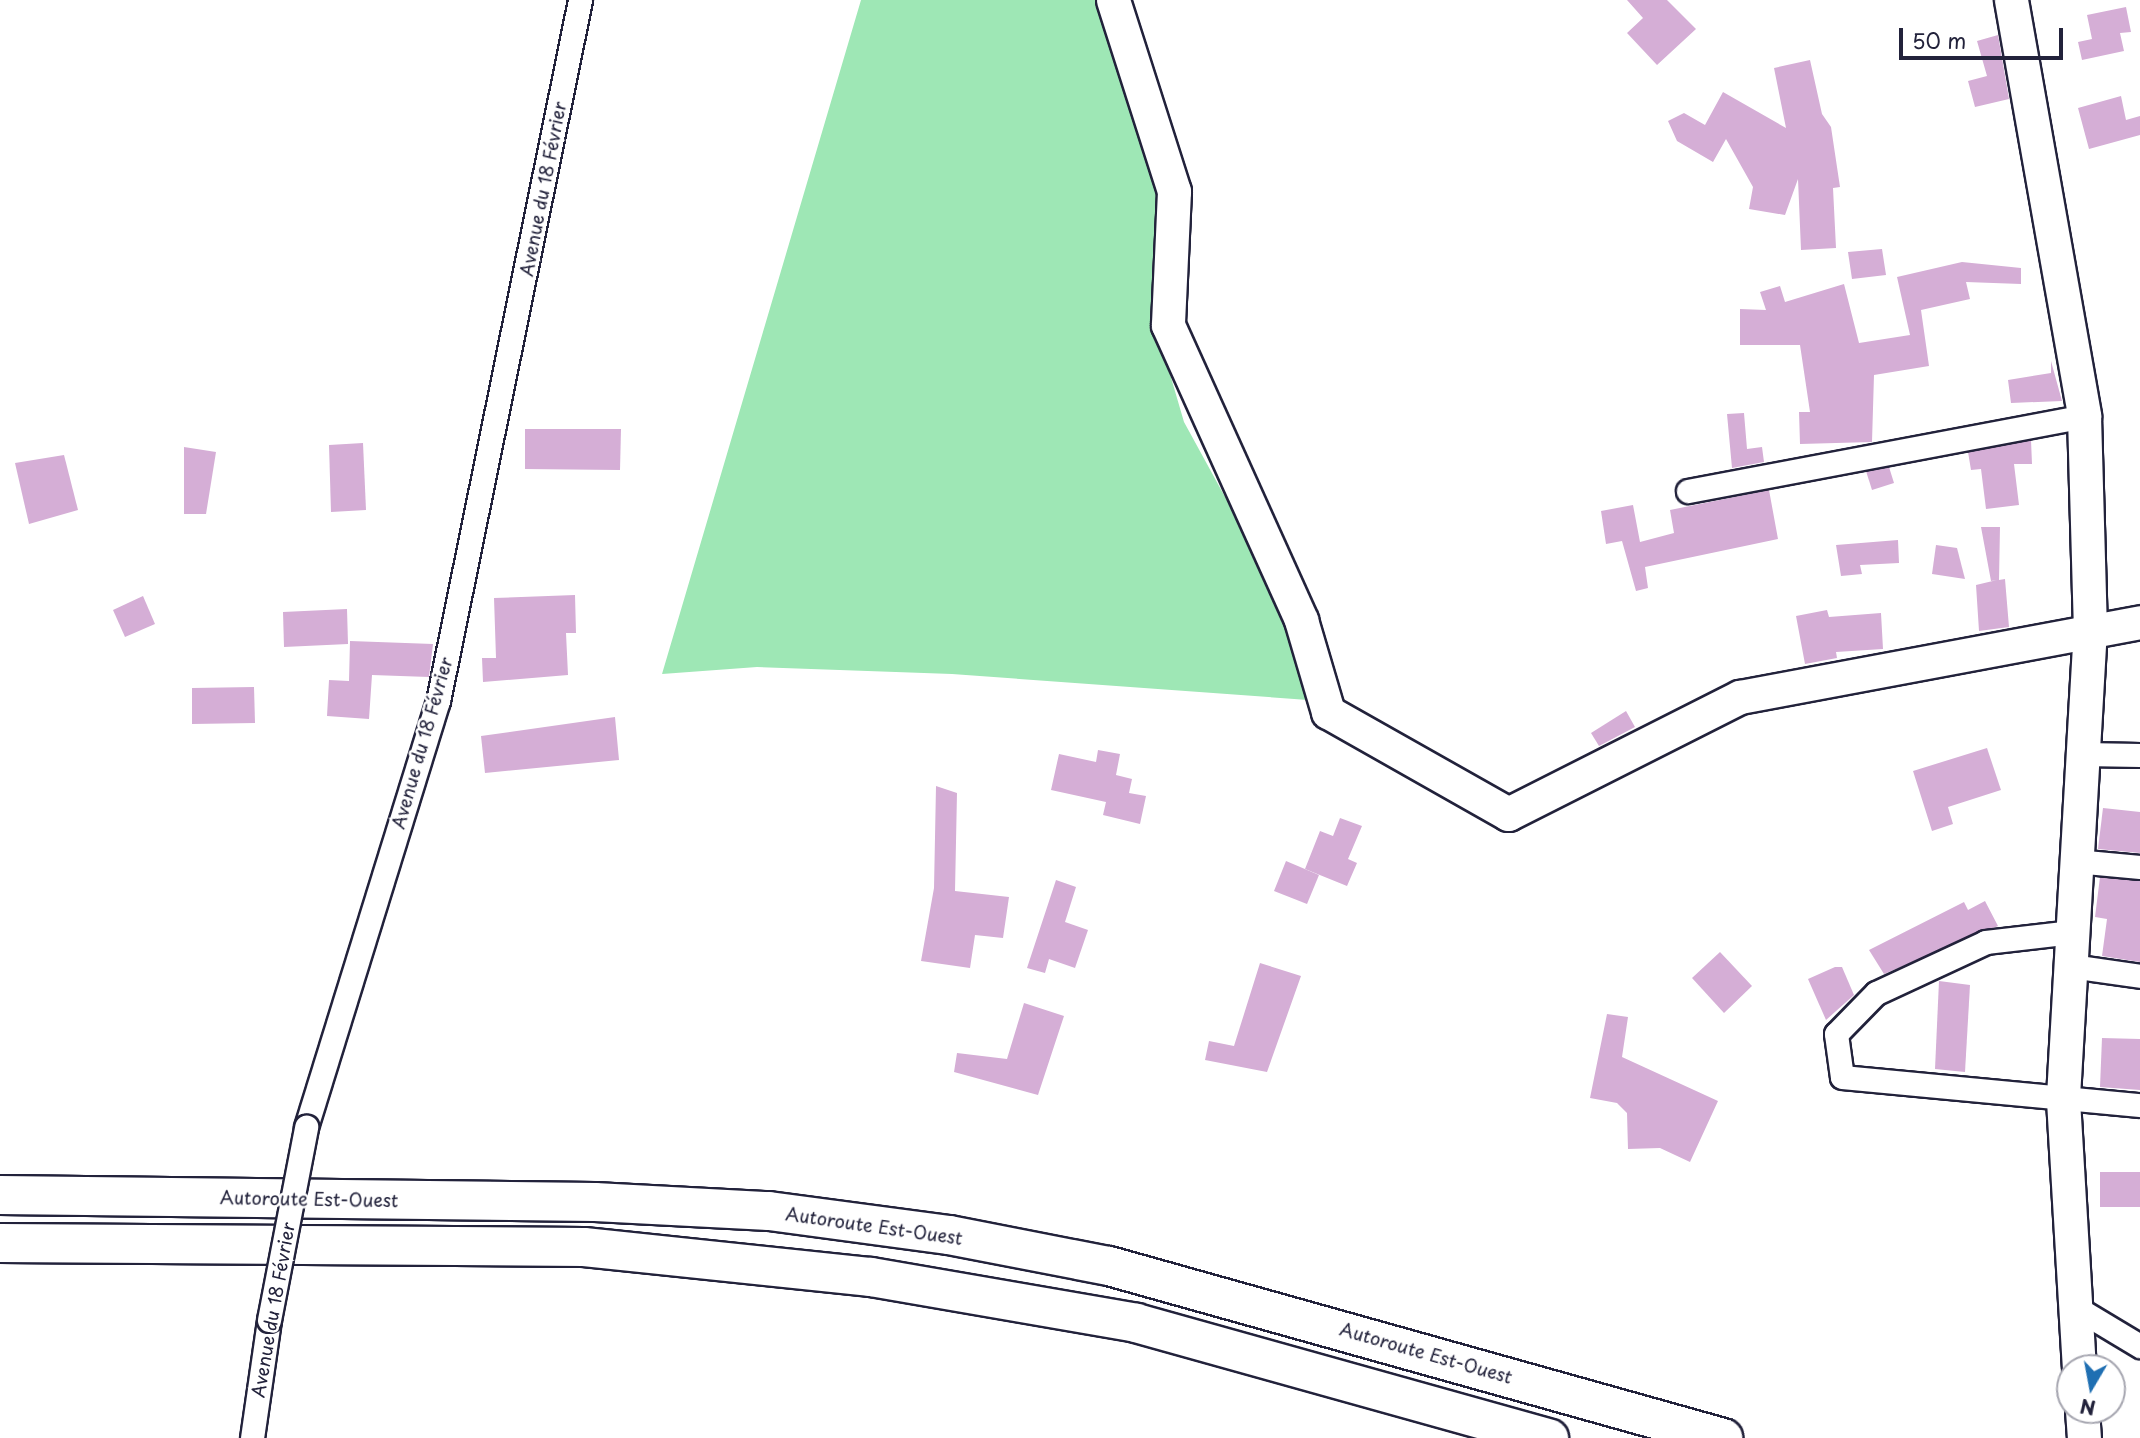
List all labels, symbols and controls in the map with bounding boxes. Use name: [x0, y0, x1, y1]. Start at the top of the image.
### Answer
scale bar: [1902, 14, 2066, 58]
text: 50 m: [1912, 24, 1966, 56]
street label: Avenue du 18 Février: [515, 99, 571, 279]
street label: Avenue du 18 Février: [387, 654, 457, 832]
street label: Autoroute Est-Ouest: [220, 1187, 398, 1211]
street label: Autoroute Est-Ouest: [784, 1203, 964, 1249]
street label: Avenue du 18 Février: [247, 1220, 299, 1400]
street label: Autoroute Est-Ouest: [1337, 1318, 1515, 1388]
north arrow: [2056, 1354, 2126, 1424]
text: N: [2078, 1393, 2098, 1423]

